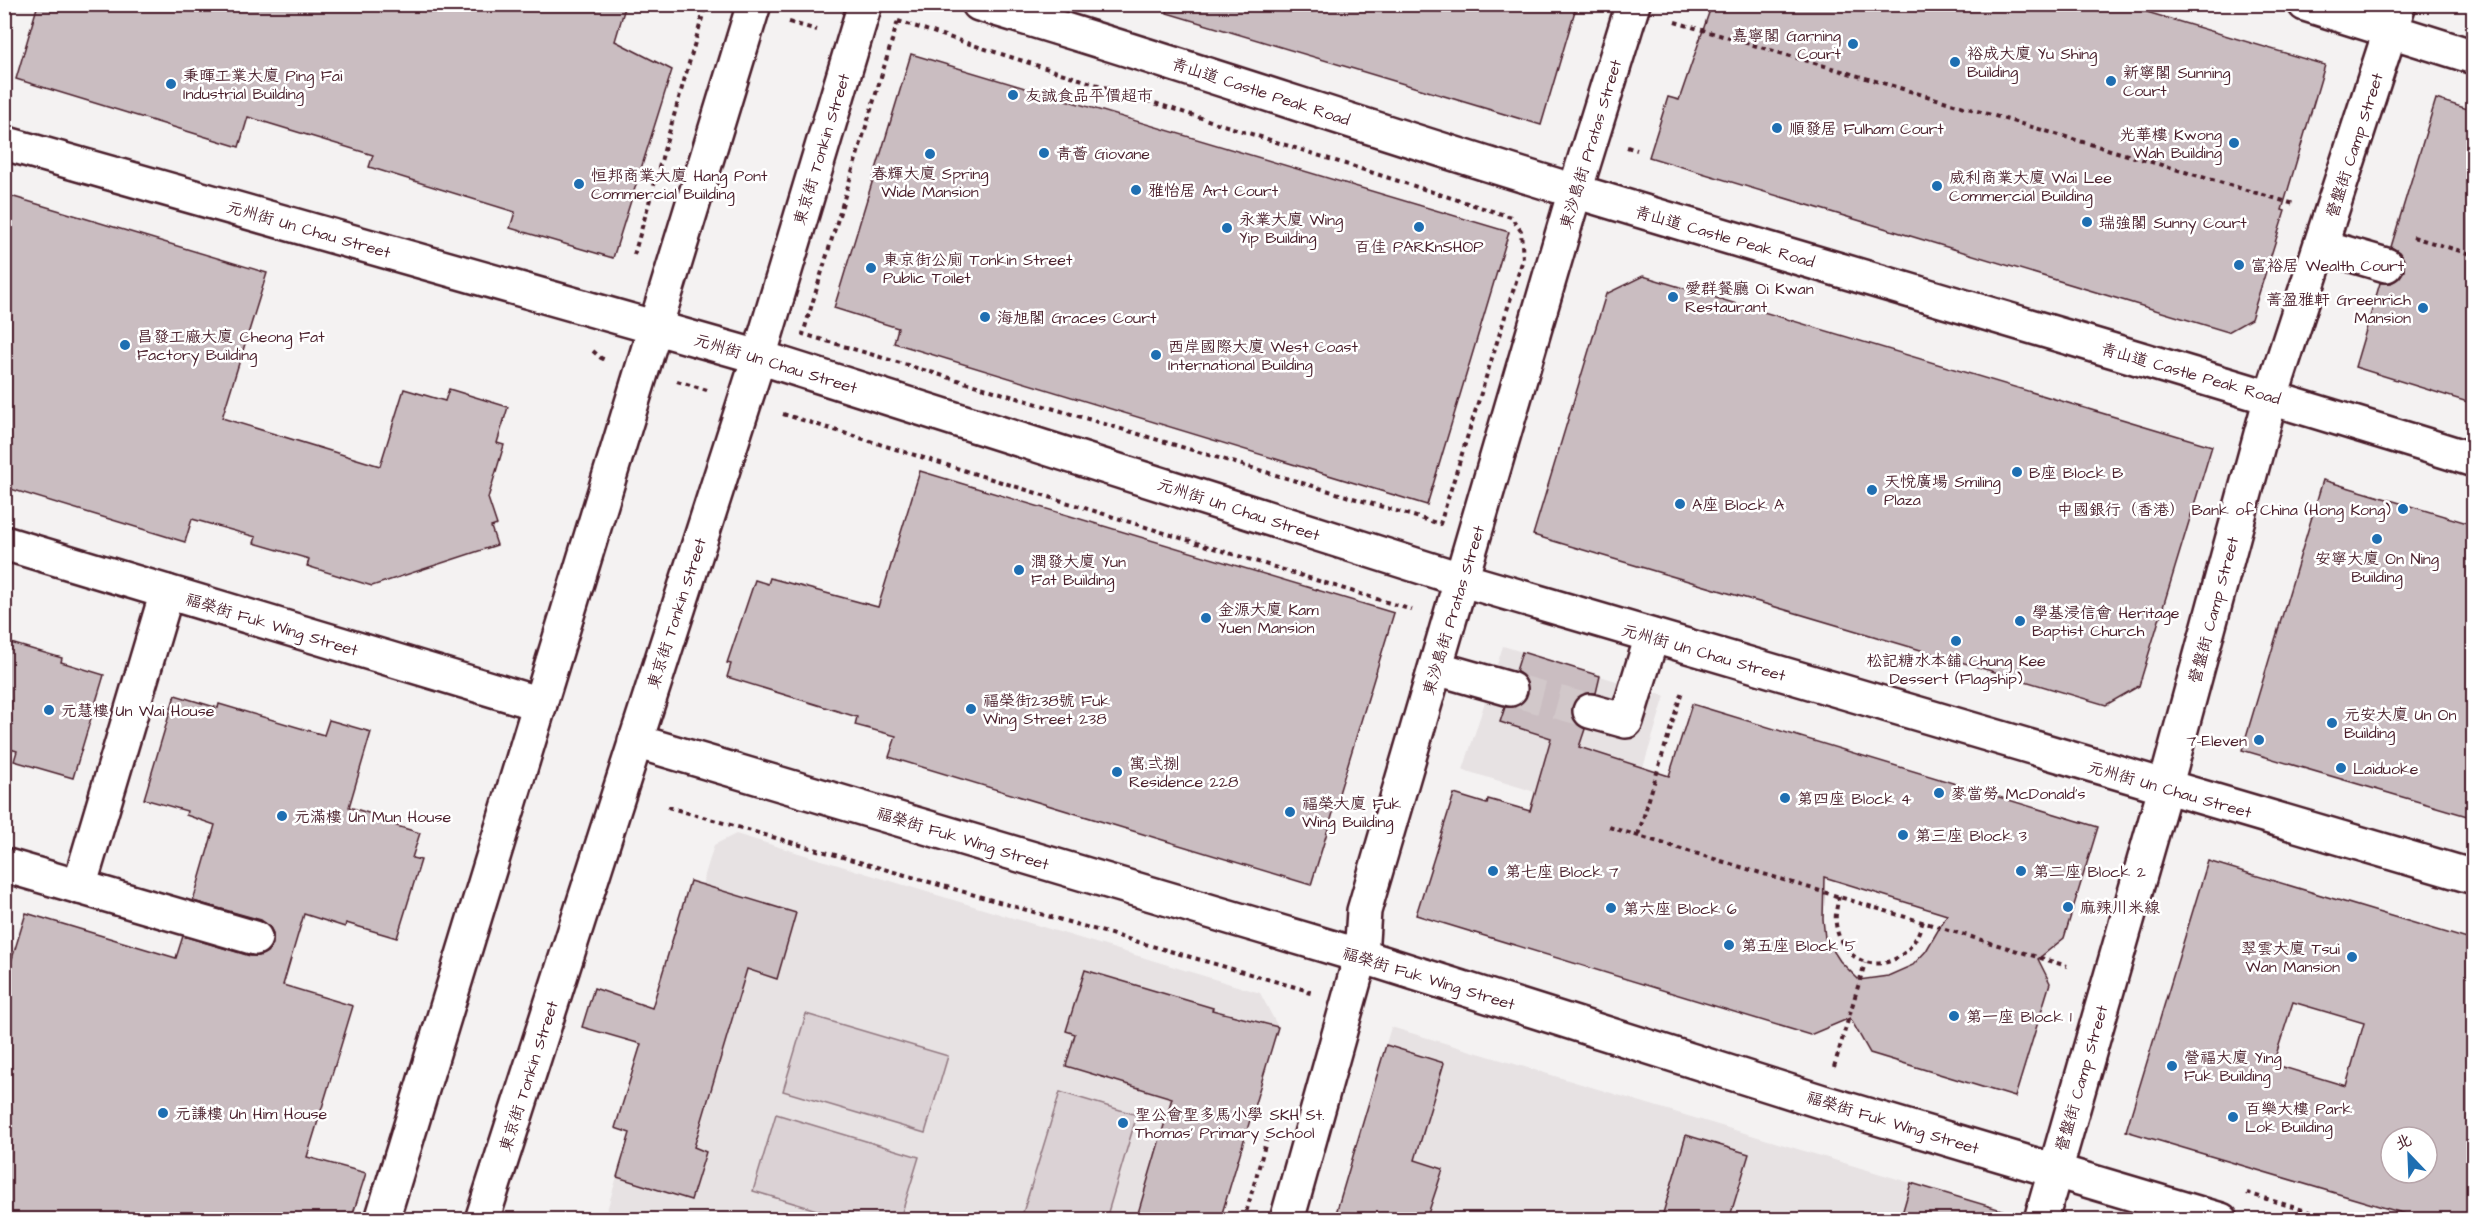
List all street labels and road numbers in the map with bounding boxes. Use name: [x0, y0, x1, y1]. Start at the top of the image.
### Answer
street label: 青山道 Castle Peak Road: [1169, 53, 1353, 131]
street label: 東沙島街 Pratas Street: [1555, 56, 1627, 232]
street label: 東京街 Tonkin Street: [788, 70, 856, 228]
street label: 營盤街 Camp Street: [2321, 70, 2389, 221]
street label: 元州街 Un Chau Street: [224, 196, 394, 264]
street label: 青山道 Castle Peak Road: [1632, 201, 1817, 273]
street label: 元州街 Un Chau Street: [692, 329, 860, 399]
street label: 青山道 Castle Peak Road: [2098, 338, 2283, 410]
street label: 元州街 Un Chau Street: [1155, 473, 1323, 547]
street label: 東沙島街 Pratas Street: [1418, 522, 1490, 698]
street label: 營盤街 Camp Street: [2184, 534, 2244, 686]
street label: 東京街 Tonkin Street: [642, 535, 712, 692]
street label: 福榮街 Fuk Wing Street: [182, 588, 361, 663]
street label: 元州街 Un Chau Street: [1619, 619, 1789, 687]
street label: 元州街 Un Chau Street: [2085, 756, 2255, 824]
street label: 福榮街 Fuk Wing Street: [873, 802, 1052, 877]
street label: 福榮街 Fuk Wing Street: [1339, 942, 1518, 1017]
street label: 東京街 Tonkin Street: [494, 998, 564, 1155]
street label: 營盤街 Camp Street: [2051, 1002, 2113, 1154]
street label: 福榮街 Fuk Wing Street: [1803, 1086, 1982, 1161]

